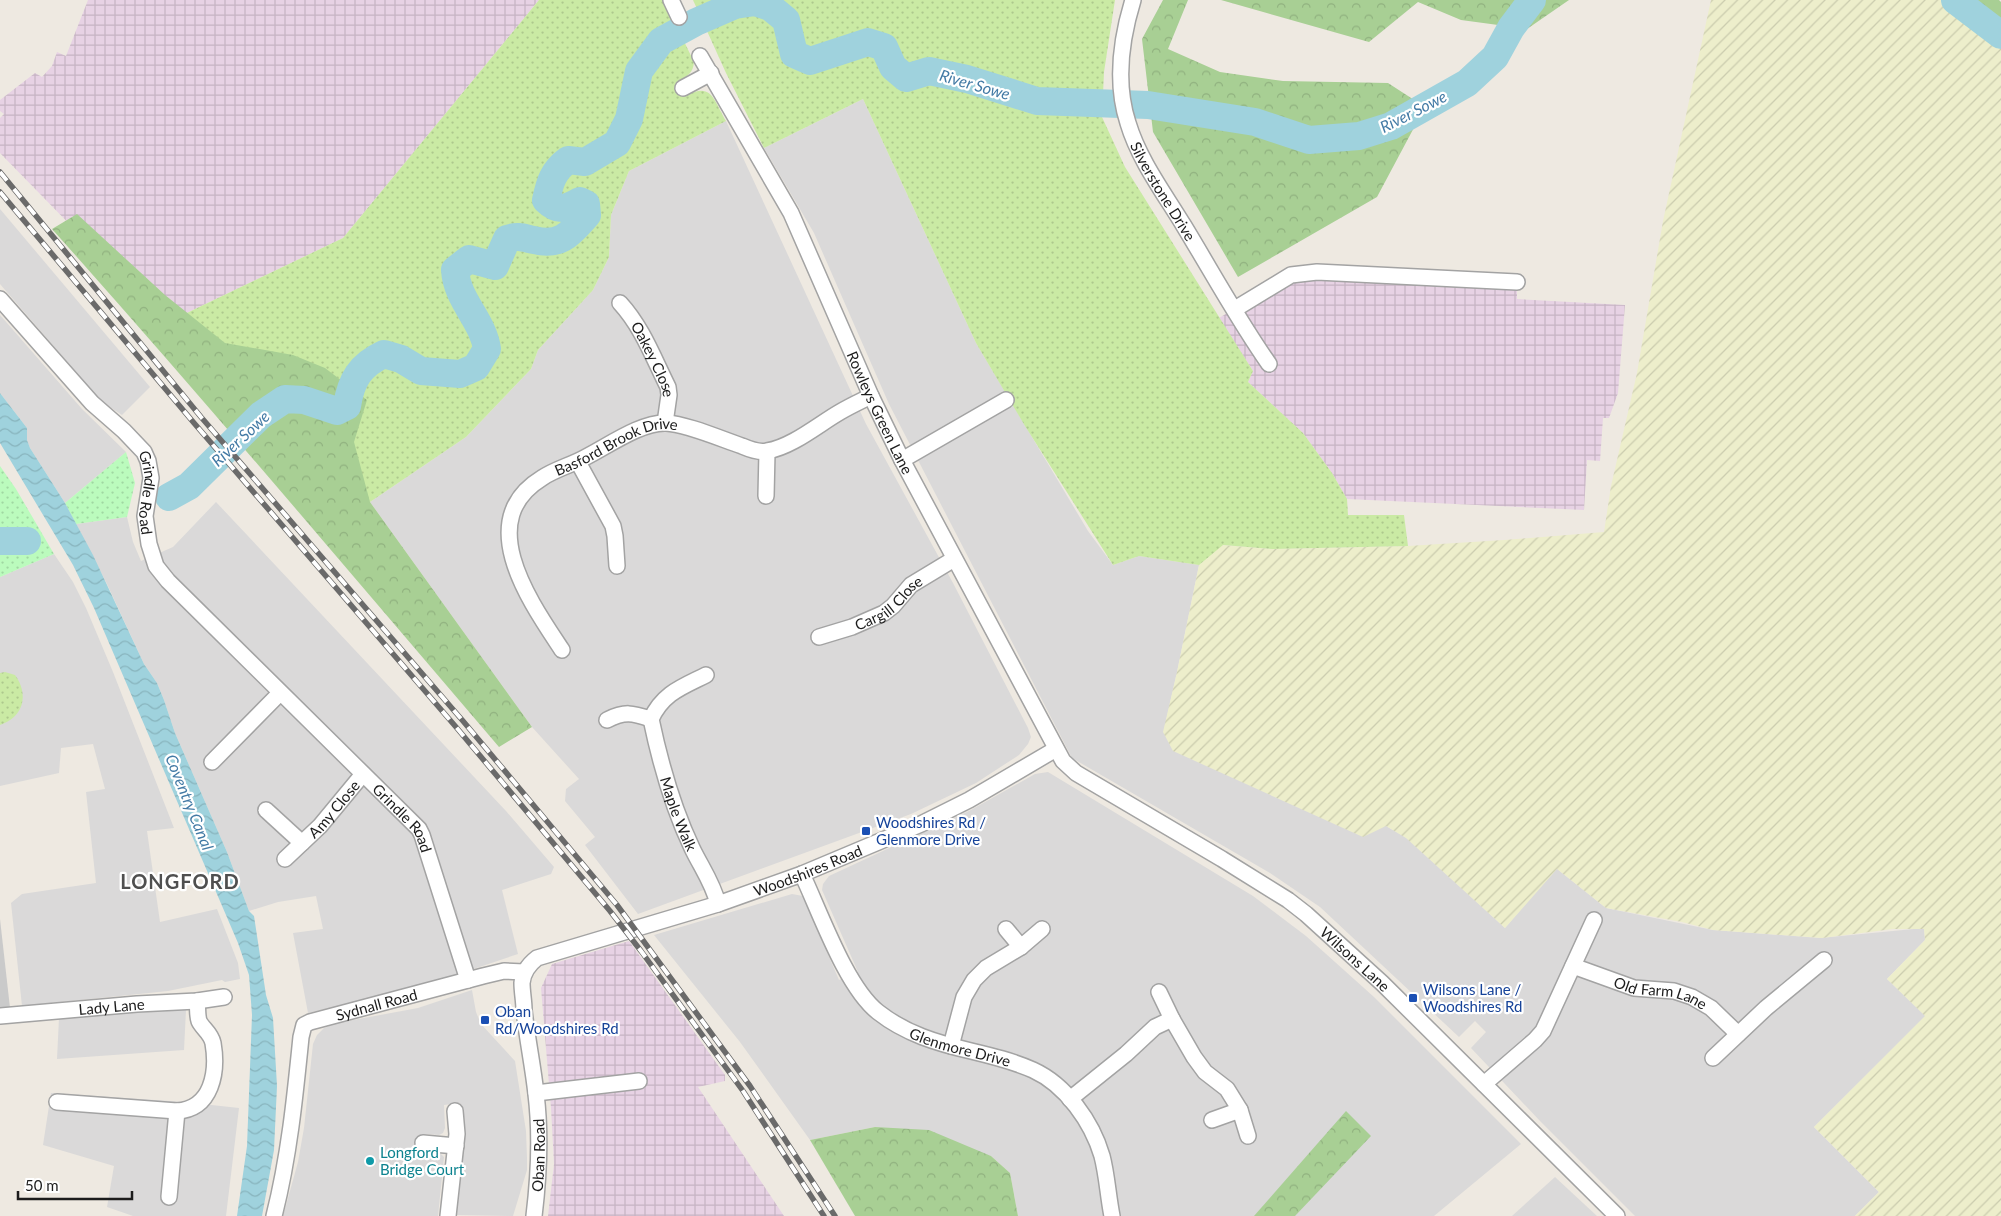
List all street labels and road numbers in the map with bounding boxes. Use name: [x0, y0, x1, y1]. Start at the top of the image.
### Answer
street label: Silverstone Drive: [1127, 139, 1200, 244]
street label: Oakey Close: [628, 318, 678, 398]
street label: Rowleys Green Lane: [843, 348, 917, 477]
street label: Basford Brook Drive: [552, 414, 679, 479]
street label: Grindle Road: [135, 447, 160, 536]
street label: Cargill Close: [852, 571, 925, 634]
street label: Maple Walk: [657, 774, 701, 854]
street label: Amy Close: [304, 776, 363, 842]
street label: Grindle Road: [369, 780, 436, 854]
street label: Woodshires Road: [751, 841, 865, 900]
street label: Wilsons Lane: [1317, 923, 1394, 995]
street label: Old Farm Lane: [1611, 973, 1710, 1013]
street label: Sydnall Road: [334, 985, 419, 1024]
street label: Lady Lane: [78, 995, 145, 1018]
street label: Glenmore Drive: [907, 1024, 1013, 1070]
street label: Oban Road: [528, 1118, 548, 1193]

